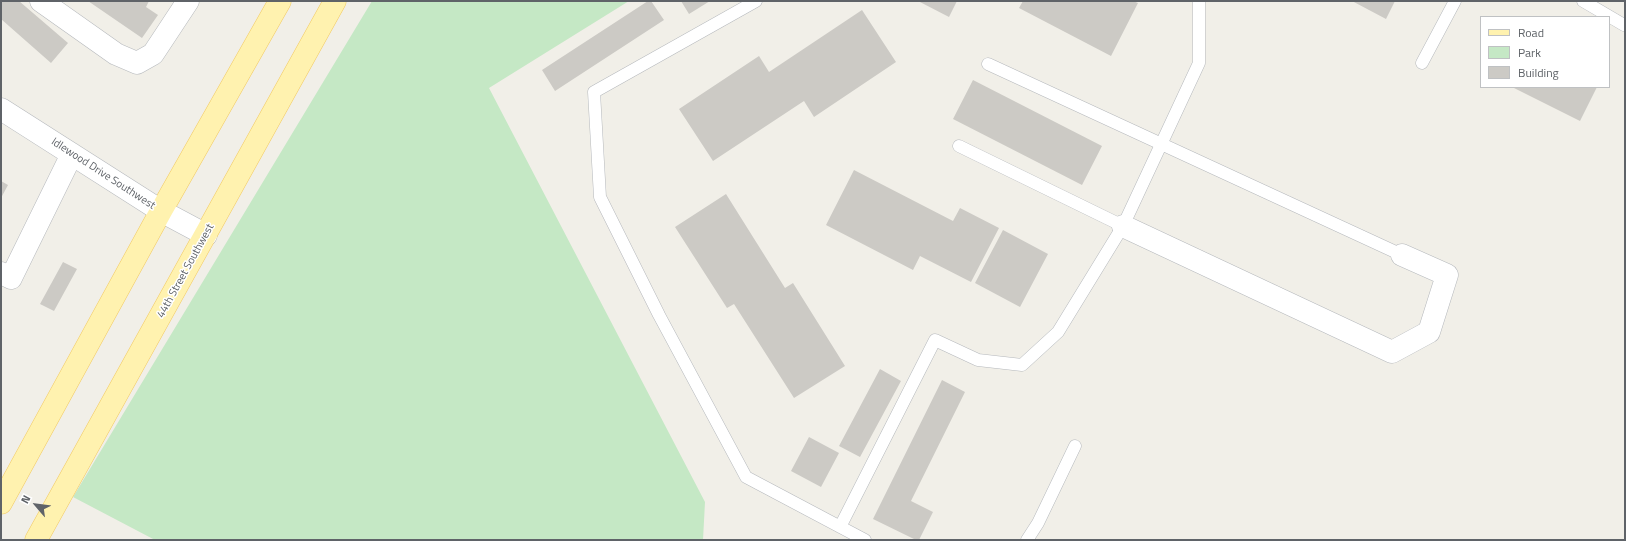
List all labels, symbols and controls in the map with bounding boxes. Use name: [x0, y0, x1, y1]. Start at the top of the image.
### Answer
legend: [1480, 16, 1610, 88]
text: Road: [1518, 23, 1544, 42]
text: Park: [1518, 43, 1541, 62]
text: Building: [1518, 63, 1559, 82]
street label: Idlewood Drive Southwest: [49, 135, 157, 213]
street label: 44th Street Southwest: [155, 222, 217, 320]
north arrow: [16, 485, 56, 525]
text: N: [17, 492, 34, 506]

